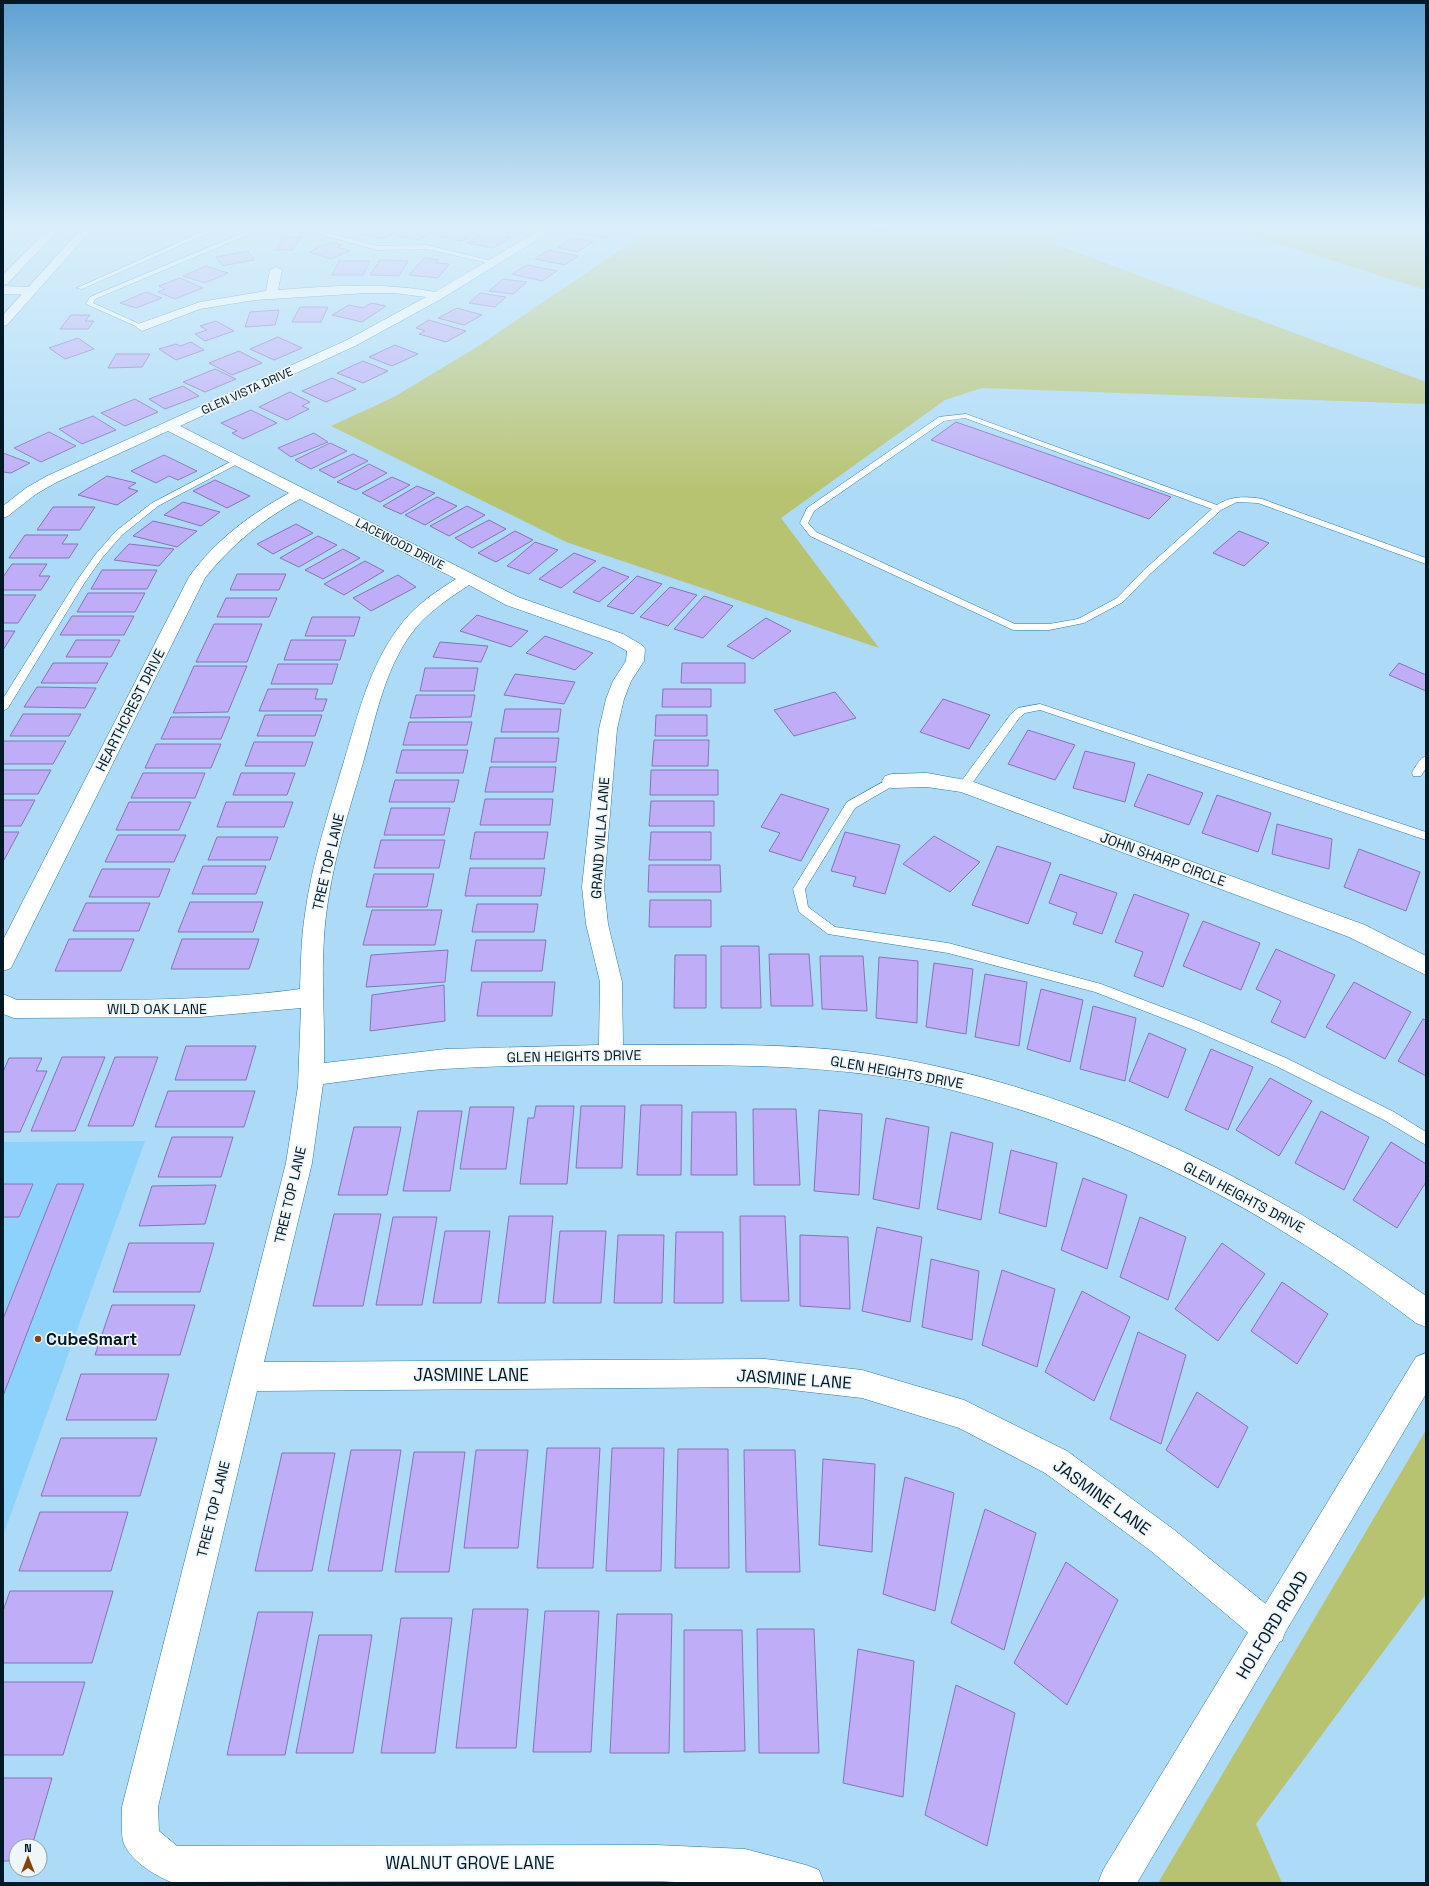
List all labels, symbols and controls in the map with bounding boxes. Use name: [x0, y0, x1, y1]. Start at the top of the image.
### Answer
street label: GLEN VISTA DRIVE: [199, 364, 296, 418]
street label: LACEWOOD DRIVE: [353, 515, 448, 574]
street label: HEARTHCREST DRIVE: [91, 645, 169, 774]
street label: GRAND VILLA LANE: [587, 776, 613, 900]
street label: TREE TOP LANE: [308, 812, 348, 912]
street label: JOHN SHARP CIRCLE: [1098, 828, 1229, 890]
street label: WILD OAK LANE: [107, 1000, 207, 1018]
street label: GLEN HEIGHTS DRIVE: [506, 1046, 642, 1066]
street label: GLEN HEIGHTS DRIVE: [829, 1051, 965, 1093]
street label: TREE TOP LANE: [270, 1145, 310, 1245]
street label: GLEN HEIGHTS DRIVE: [1180, 1157, 1308, 1237]
place label: CubeSmart: [46, 1328, 137, 1350]
marker: CubeSmart: [33, 1334, 43, 1344]
street label: JASMINE LANE: [413, 1364, 529, 1386]
street label: JASMINE LANE: [736, 1364, 852, 1394]
street label: JASMINE LANE: [1049, 1454, 1155, 1540]
street label: TREE TOP LANE: [192, 1459, 234, 1559]
street label: HOLFORD ROAD: [1231, 1567, 1313, 1683]
north arrow: [8, 1838, 48, 1878]
text: N: [24, 1841, 32, 1855]
street label: WALNUT GROVE LANE: [385, 1852, 555, 1874]

